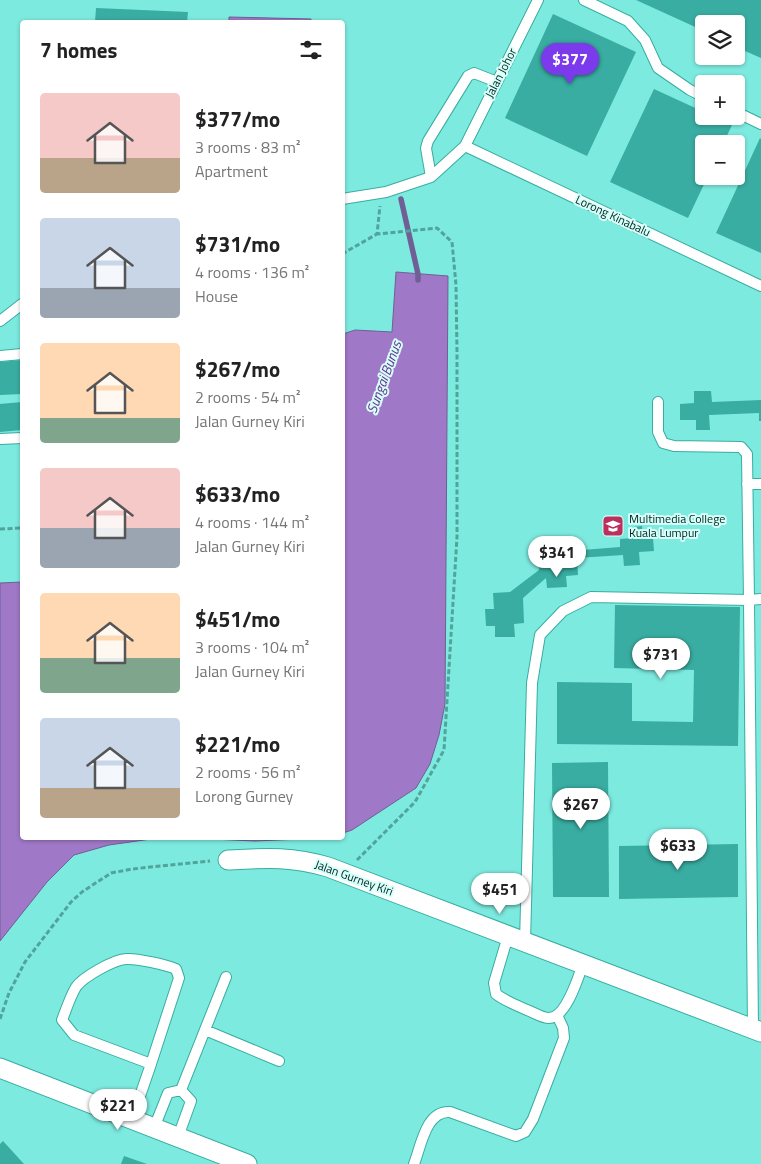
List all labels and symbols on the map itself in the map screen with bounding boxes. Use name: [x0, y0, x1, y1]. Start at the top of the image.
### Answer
pin: $377: [540, 42, 600, 85]
street label: Jalan Johor: [480, 44, 521, 101]
street label: Lorong Kinabalu: [572, 190, 654, 241]
water label: Sungai Bunus: [361, 337, 407, 416]
place label: Multimedia College Kuala Lumpur: [629, 509, 725, 542]
school or university icon: Multimedia College Kuala Lumpur: [601, 514, 625, 538]
pin: $341: [527, 536, 587, 578]
pin: $731: [631, 638, 691, 680]
pin: $267: [551, 788, 611, 830]
pin: $633: [648, 828, 708, 871]
street label: Jalan Gurney Kiri: [312, 855, 396, 901]
pin: $451: [470, 872, 530, 915]
pin: $221: [88, 1088, 148, 1131]

